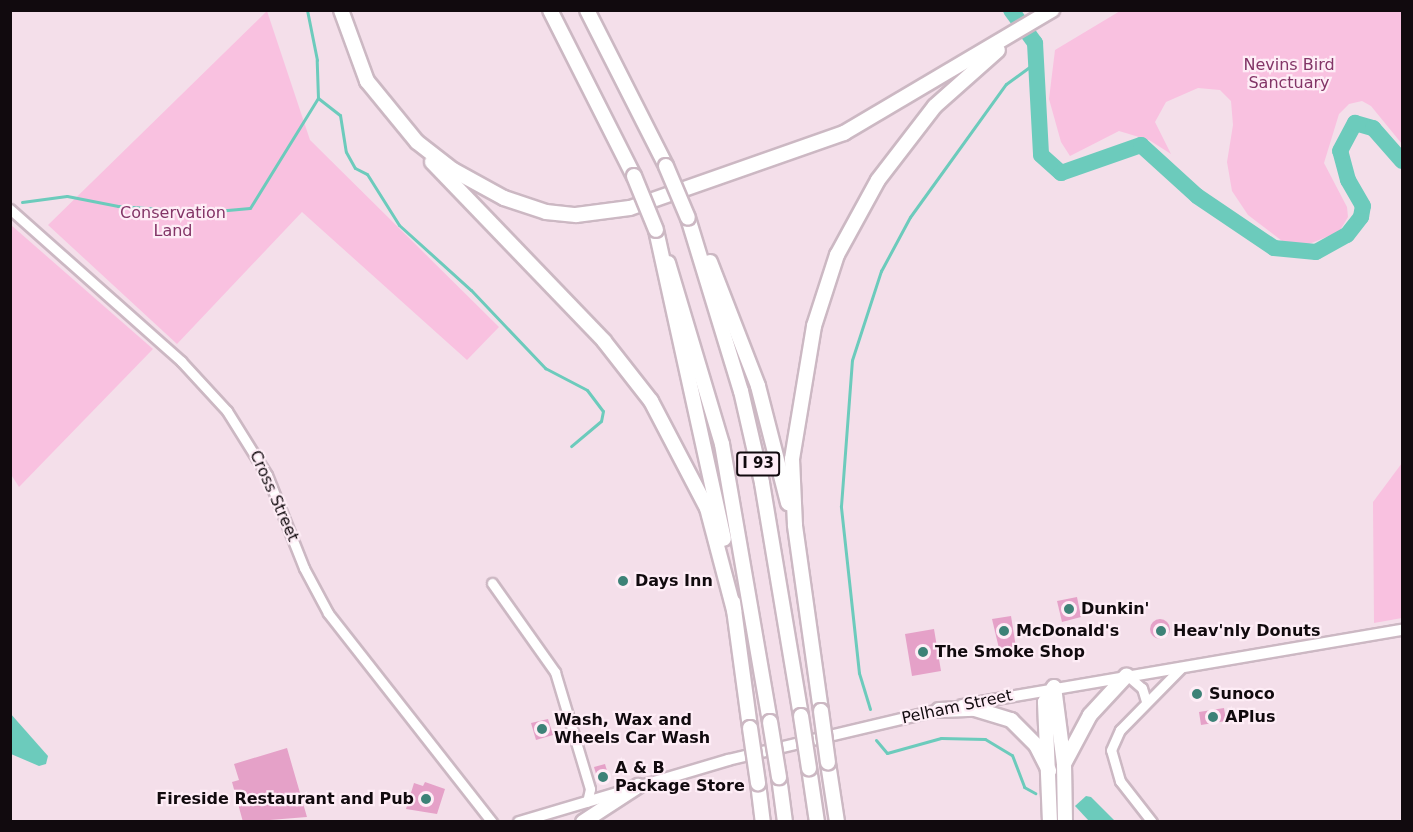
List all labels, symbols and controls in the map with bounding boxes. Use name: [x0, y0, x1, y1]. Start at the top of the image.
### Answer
park label: Nevins Bird Sanctuary: [1243, 55, 1335, 93]
park label: Conservation Land: [120, 203, 226, 241]
street label: Cross Street: [245, 448, 303, 544]
road number: I 93: [736, 452, 780, 476]
place label: Days Inn: [635, 571, 713, 591]
marker: Days Inn: [616, 574, 630, 588]
place label: Dunkin': [1081, 599, 1149, 619]
marker: Dunkin': [1062, 602, 1076, 616]
place label: McDonald's: [1016, 621, 1119, 641]
place label: Heav'nly Donuts: [1173, 621, 1320, 641]
marker: McDonald's: [997, 624, 1011, 638]
marker: Heav'nly Donuts: [1154, 624, 1168, 638]
place label: The Smoke Shop: [935, 642, 1085, 662]
marker: The Smoke Shop: [916, 645, 930, 659]
place label: Sunoco: [1209, 684, 1275, 704]
street label: Pelham Street: [900, 686, 1014, 728]
marker: Sunoco: [1190, 687, 1204, 701]
place label: APlus: [1225, 707, 1276, 727]
place label: Wash, Wax and Wheels Car Wash: [554, 710, 710, 748]
marker: APlus: [1206, 710, 1220, 724]
marker: Wash, Wax and Wheels Car Wash: [535, 722, 549, 736]
place label: A & B Package Store: [615, 758, 745, 796]
marker: A & B Package Store: [596, 770, 610, 784]
place label: Fireside Restaurant and Pub: [156, 789, 414, 809]
marker: Fireside Restaurant and Pub: [419, 792, 433, 806]

